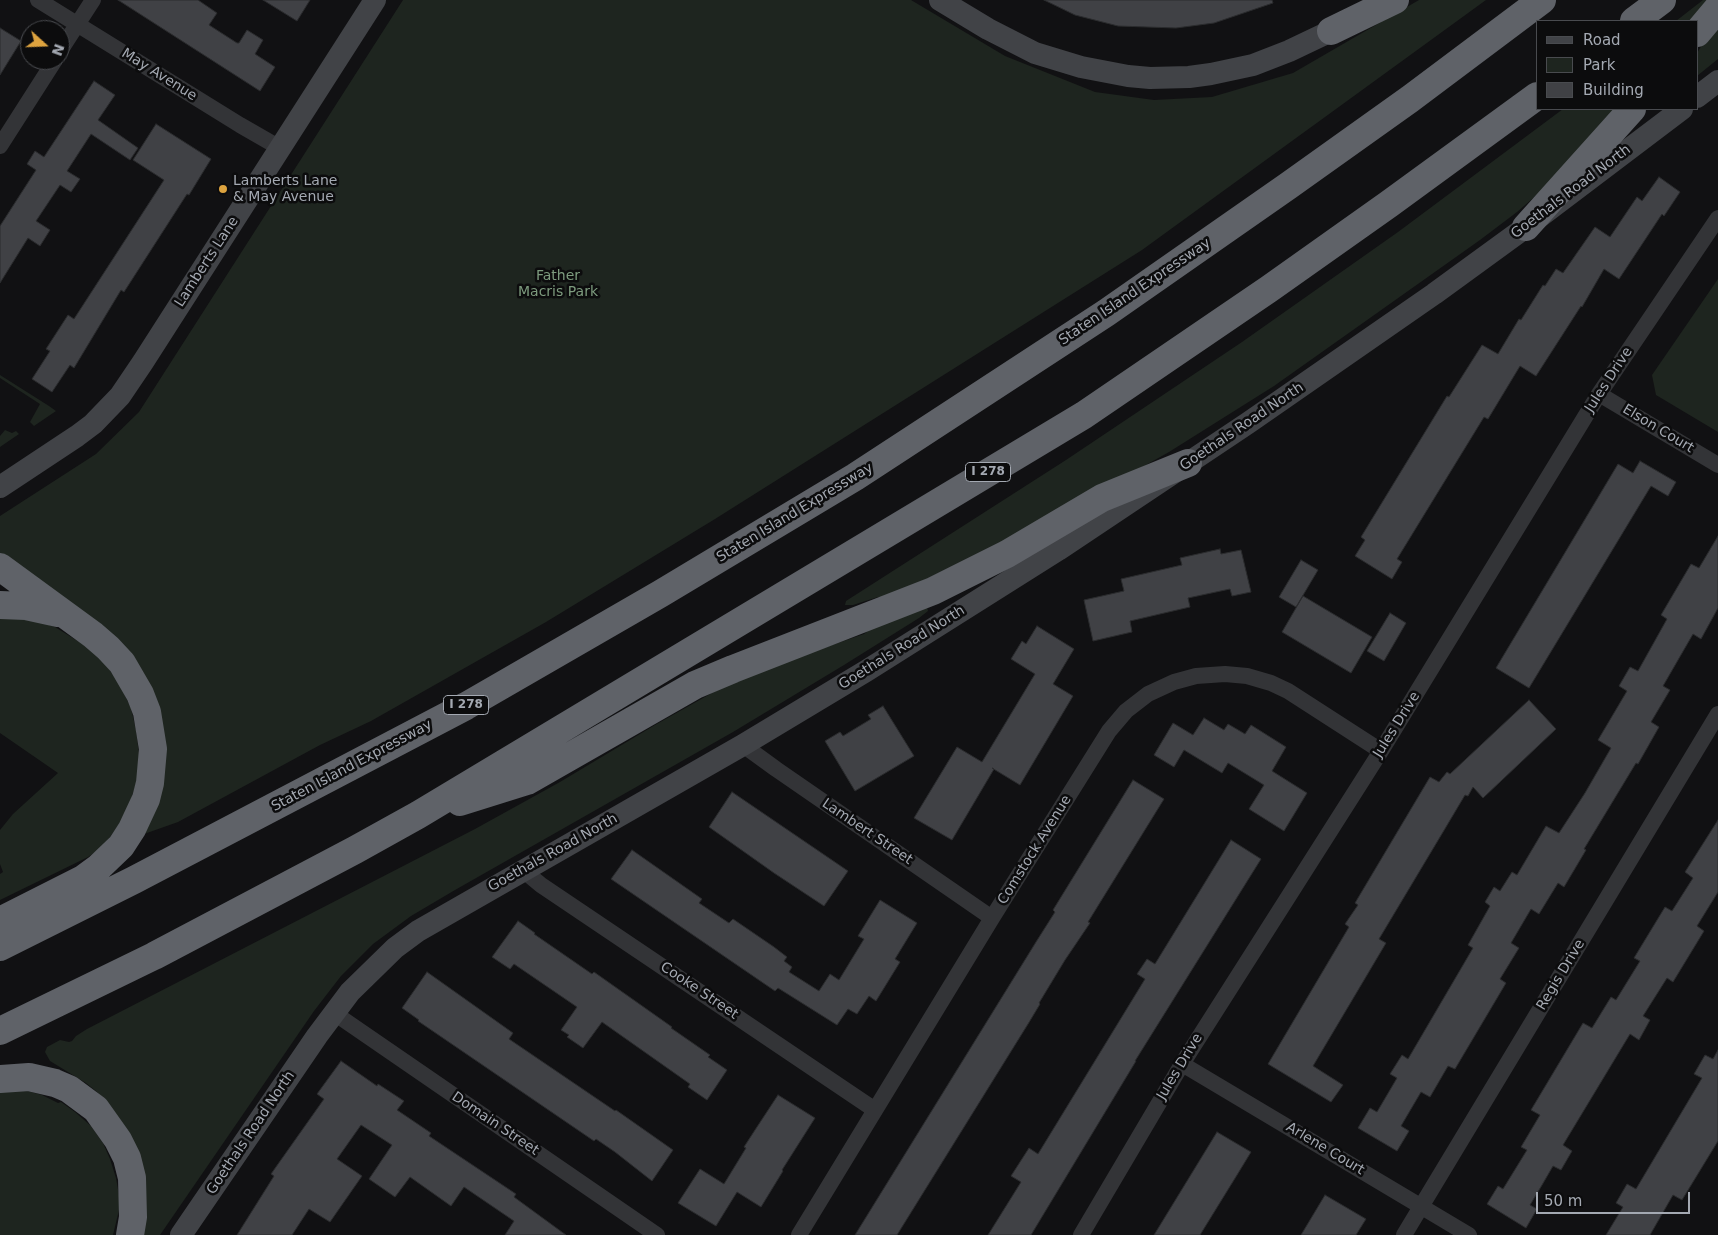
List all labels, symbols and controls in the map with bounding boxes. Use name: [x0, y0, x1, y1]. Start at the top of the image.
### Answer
north arrow: [20, 20, 70, 70]
legend: [1536, 20, 1698, 110]
text: Road: [1583, 31, 1621, 49]
text: N: [49, 42, 68, 58]
street label: May Avenue: [118, 45, 200, 105]
text: Park: [1583, 56, 1615, 74]
text: Building: [1583, 81, 1644, 99]
street label: Goethals Road North: [1508, 142, 1634, 242]
place label: Lamberts Lane & May Avenue: [233, 173, 337, 206]
marker: Lamberts Lane & May Avenue: [217, 183, 229, 195]
street label: Lamberts Lane: [172, 214, 242, 310]
street label: Staten Island Expressway: [1056, 235, 1214, 349]
park label: Father Macris Park: [518, 268, 598, 300]
street label: Jules Drive: [1582, 344, 1636, 416]
street label: Goethals Road North: [1177, 379, 1307, 475]
street label: Elson Court: [1619, 401, 1697, 457]
street label: Staten Island Expressway: [714, 460, 876, 566]
road number: I 278: [966, 462, 1010, 482]
street label: Goethals Road North: [836, 602, 968, 694]
street label: Jules Drive: [1370, 689, 1424, 761]
road number: I 278: [444, 696, 488, 714]
street label: Staten Island Expressway: [269, 716, 435, 816]
street label: Comstock Avenue: [995, 792, 1075, 908]
street label: Lambert Street: [818, 795, 916, 869]
street label: Goethals Road North: [485, 810, 621, 896]
street label: Regis Drive: [1533, 937, 1589, 1013]
street label: Cooke Street: [657, 959, 741, 1023]
street label: Jules Drive: [1154, 1031, 1206, 1103]
street label: Goethals Road North: [203, 1068, 299, 1198]
street label: Domain Street: [448, 1089, 542, 1159]
street label: Arlene Court: [1283, 1119, 1367, 1179]
scale bar: [1538, 1182, 1692, 1214]
text: 50 m: [1544, 1192, 1582, 1210]

